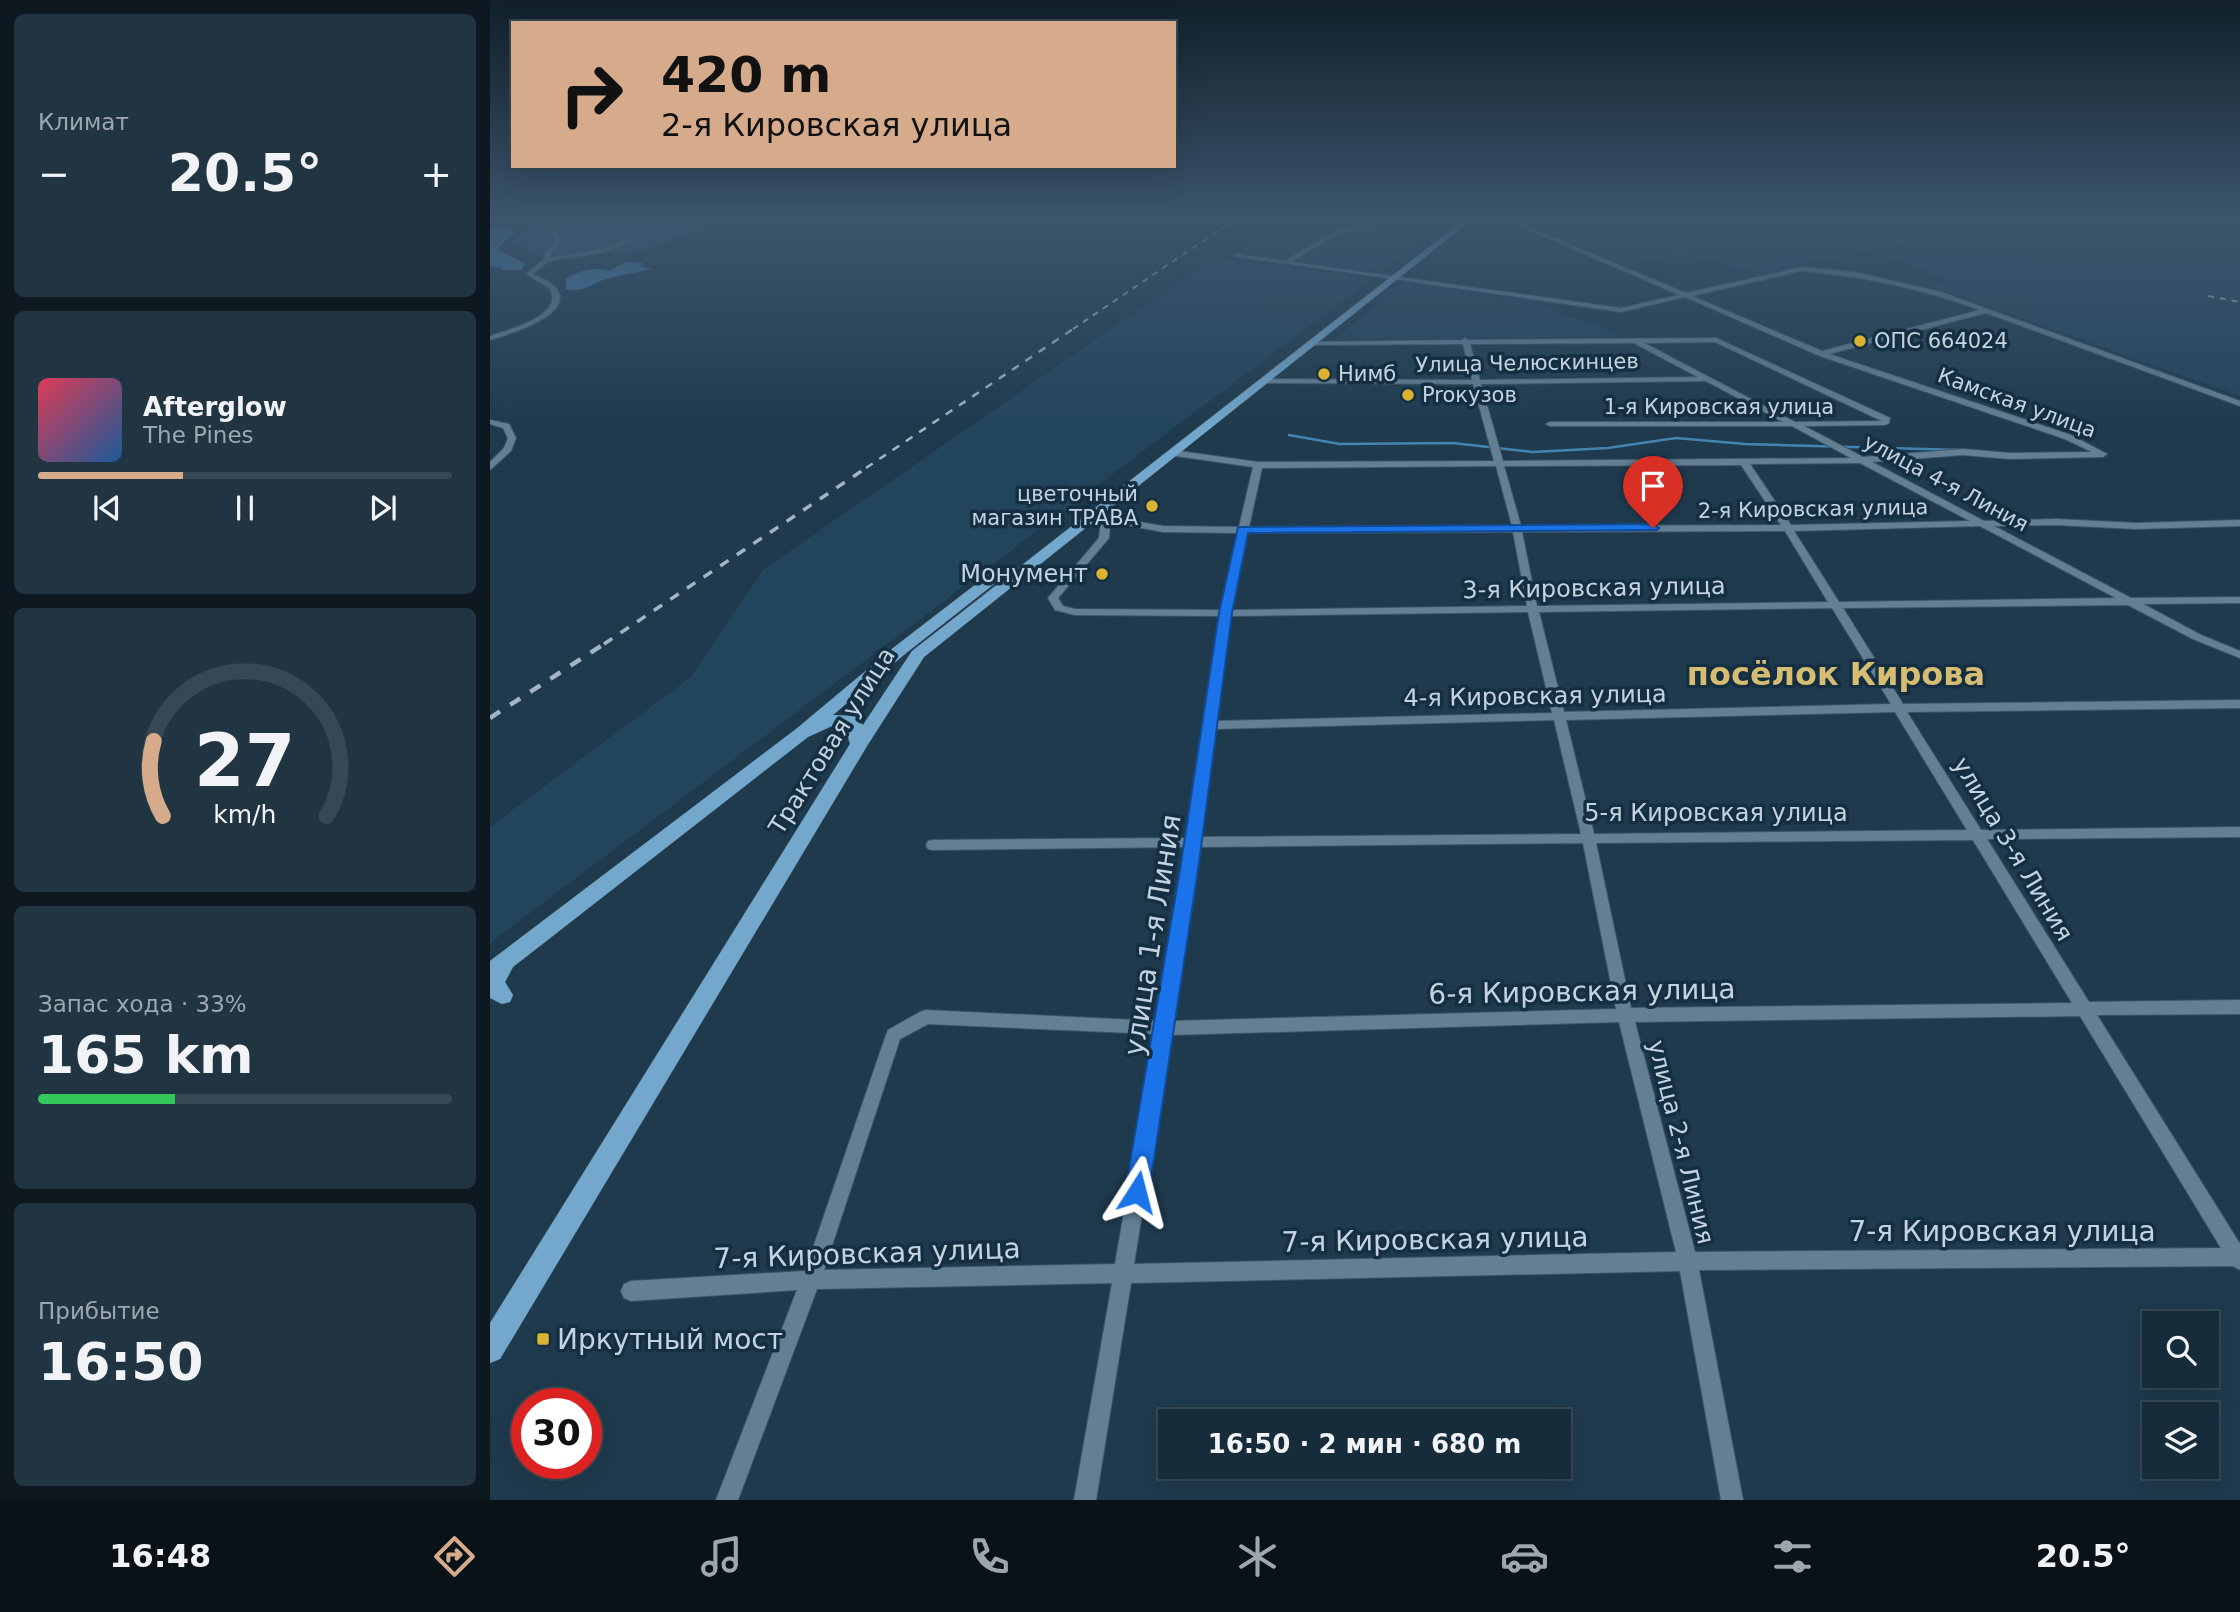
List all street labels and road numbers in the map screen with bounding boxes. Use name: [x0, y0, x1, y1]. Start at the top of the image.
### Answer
street label: Улица Челюскинцев: [1415, 349, 1639, 377]
street label: Камская улица: [1935, 363, 2099, 443]
street label: 1-я Кировская улица: [1604, 395, 1834, 419]
street label: улица 4-я Линия: [1860, 429, 2032, 537]
street label: 2-я Кировская улица: [1698, 495, 1928, 523]
street label: 3-я Кировская улица: [1462, 572, 1726, 604]
street label: Трактовая улица: [763, 642, 901, 840]
street label: 4-я Кировская улица: [1403, 680, 1667, 712]
street label: улица 3-я Линия: [1947, 752, 2079, 946]
street label: 5-я Кировская улица: [1584, 799, 1848, 827]
street label: улица 1-я Линия: [1117, 812, 1188, 1058]
street label: 6-я Кировская улица: [1428, 972, 1736, 1011]
street label: улица 2-я Линия: [1642, 1037, 1720, 1247]
street label: 7-я Кировская улица: [1848, 1215, 2156, 1248]
street label: 7-я Кировская улица: [1281, 1220, 1589, 1259]
street label: 7-я Кировская улица: [713, 1232, 1021, 1275]

